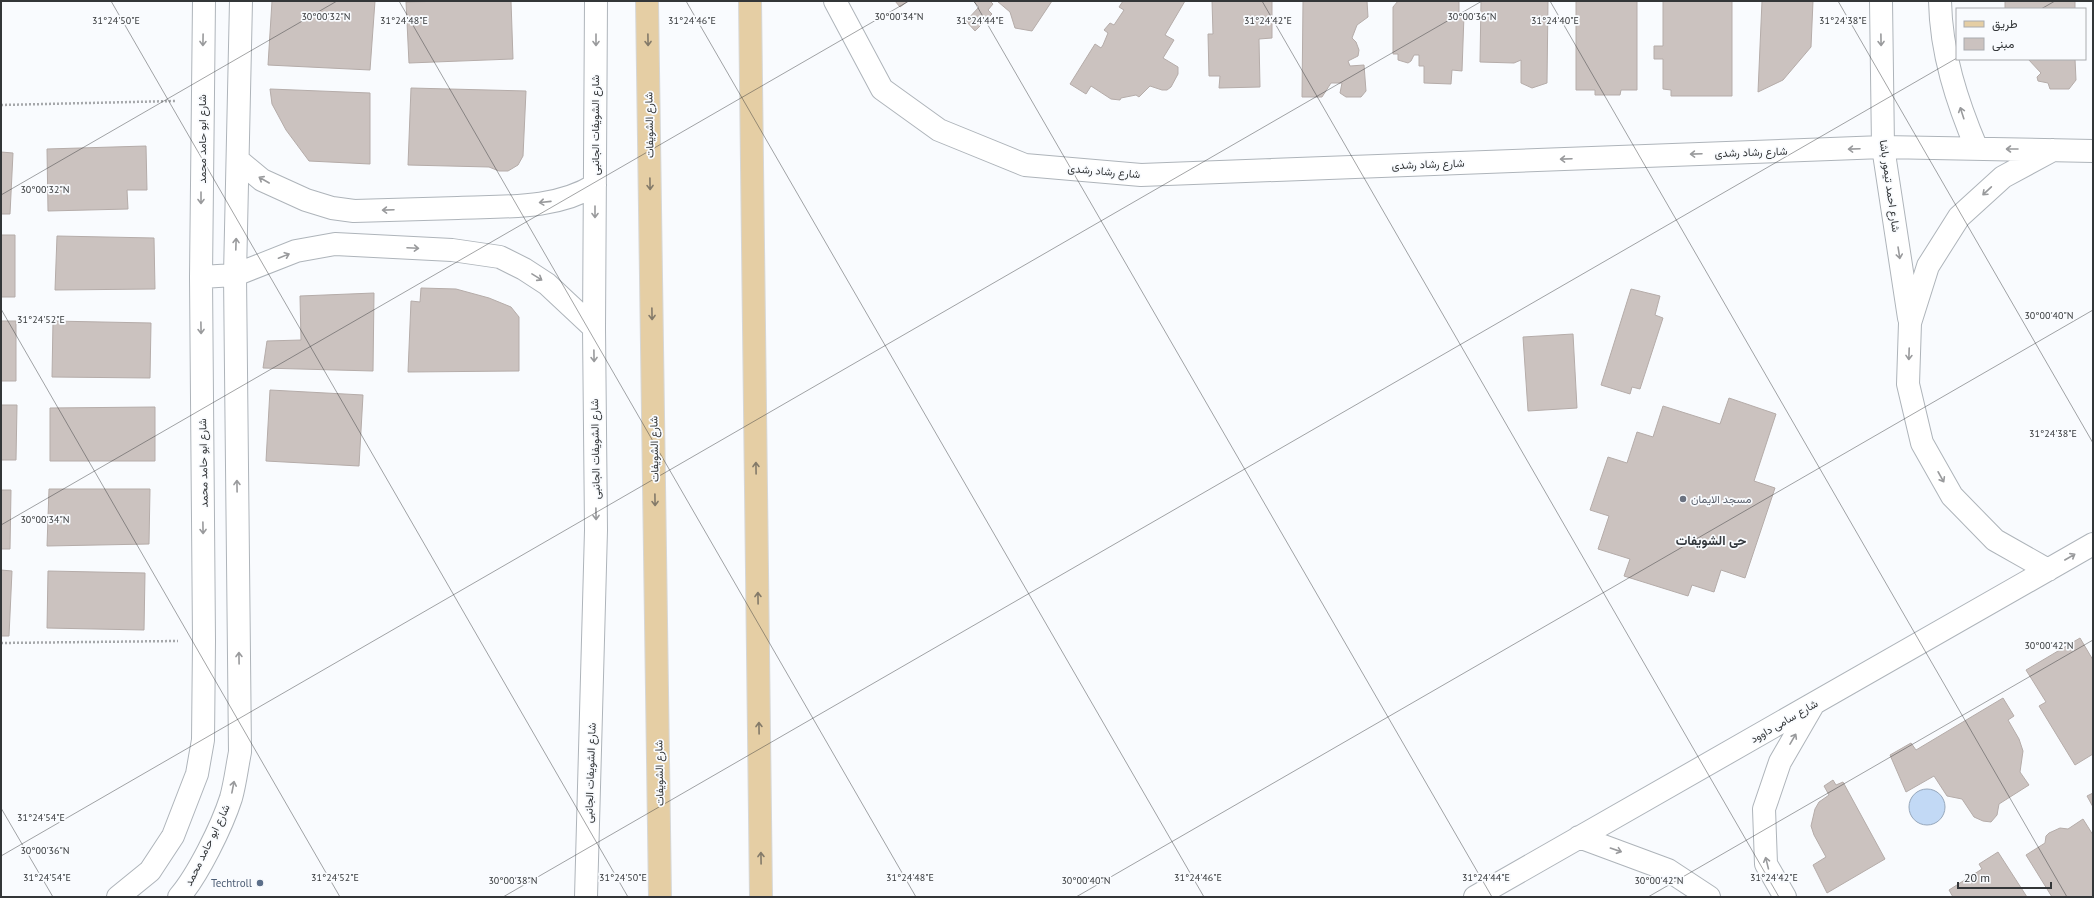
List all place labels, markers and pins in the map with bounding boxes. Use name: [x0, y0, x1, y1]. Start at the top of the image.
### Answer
place label: مسجد الايمان: [1691, 492, 1751, 506]
marker: مسجد الايمان: [1678, 494, 1688, 504]
place label: Techtroll: [211, 876, 253, 890]
marker: Techtroll: [255, 878, 265, 888]

